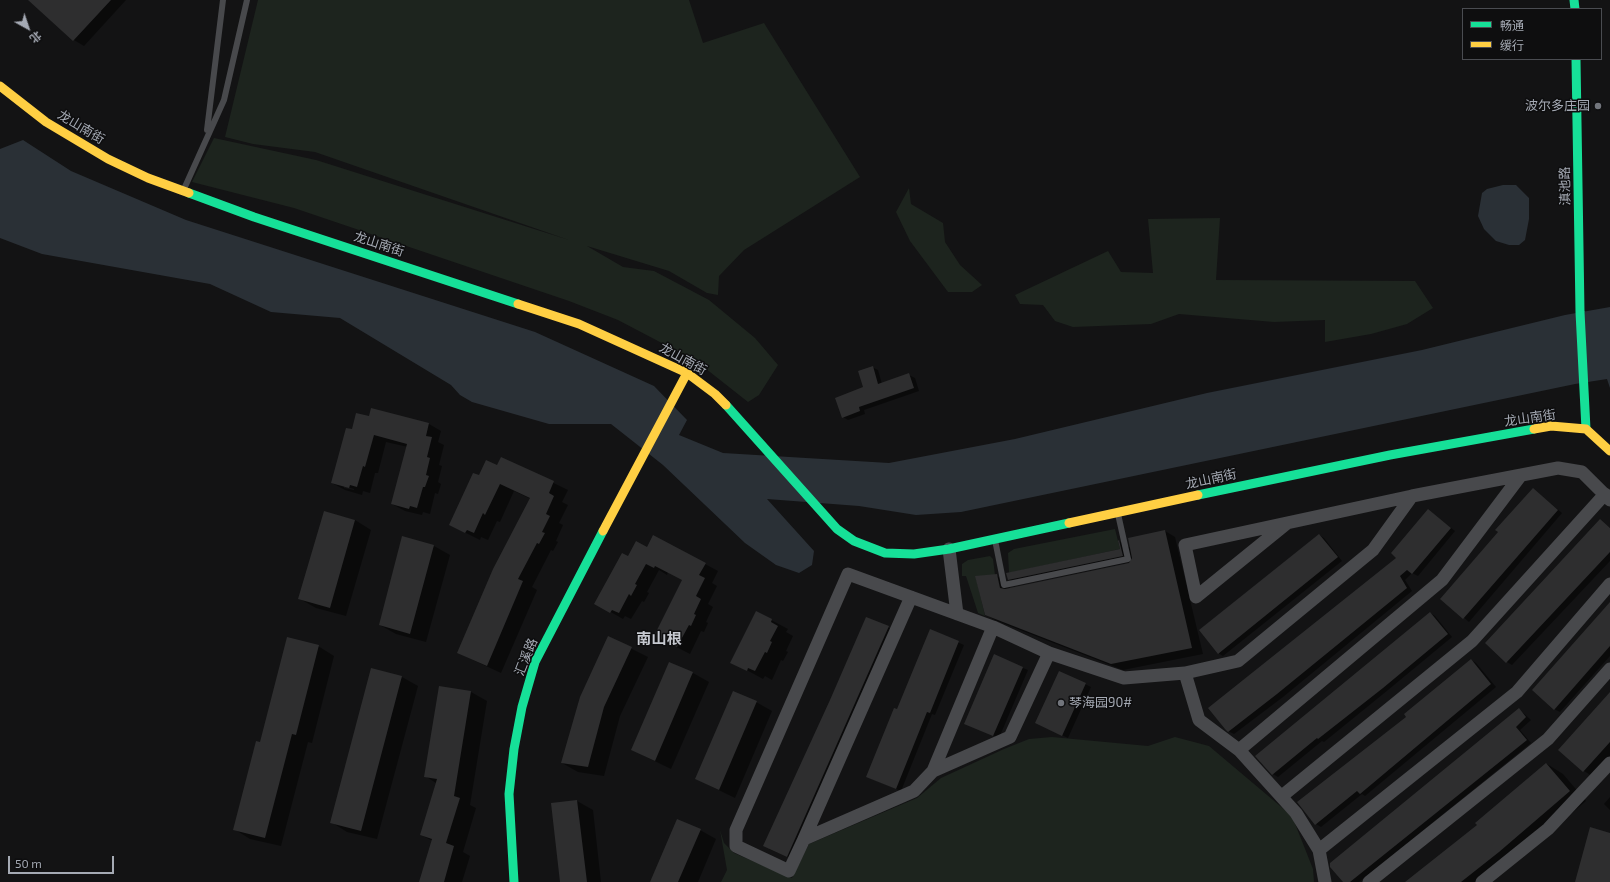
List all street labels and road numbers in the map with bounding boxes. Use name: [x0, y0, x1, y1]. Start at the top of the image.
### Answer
street label: 龙山南街: [55, 107, 107, 147]
street label: 滇池路: [1557, 166, 1573, 206]
street label: 龙山南街: [352, 229, 406, 259]
street label: 龙山南街: [656, 340, 710, 378]
street label: 龙山南街: [1503, 407, 1557, 429]
street label: 龙山南街: [1184, 466, 1238, 492]
street label: 汇溪路: [511, 636, 541, 678]

